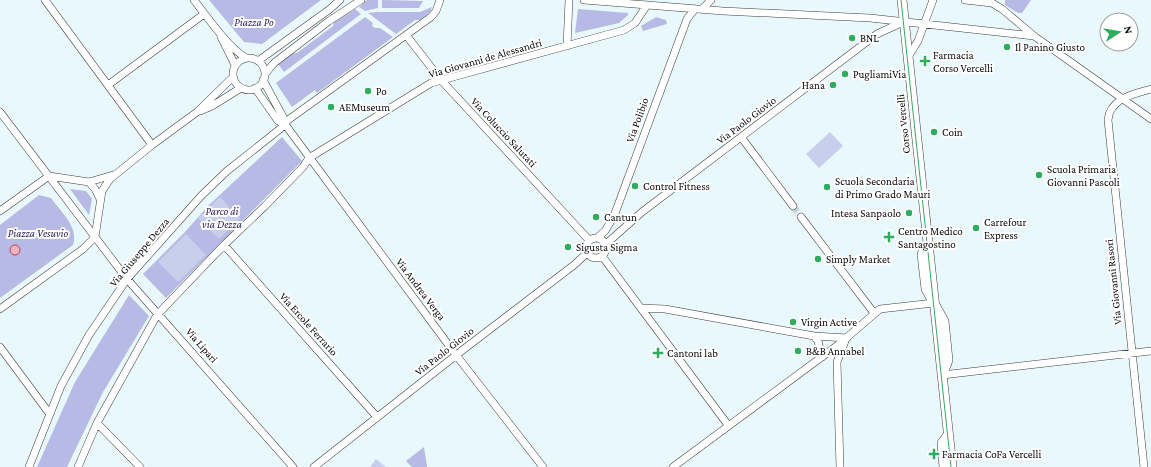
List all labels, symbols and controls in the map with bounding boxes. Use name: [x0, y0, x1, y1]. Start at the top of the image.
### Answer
north arrow: [1099, 12, 1139, 52]
park label: Piazza Po: [234, 16, 274, 28]
text: N: [1122, 25, 1136, 35]
place label: BNL: [860, 32, 879, 44]
marker: BNL: [847, 33, 857, 43]
street label: Via Giovanni de Alessandri: [427, 36, 543, 80]
place label: Il Panino Giusto: [1015, 41, 1086, 53]
marker: Il Panino Giusto: [1002, 42, 1012, 52]
place label: Farmacia Corso Vercelli: [933, 49, 993, 74]
marker: Farmacia Corso Vercelli: [920, 56, 930, 66]
place label: PugliamiVia: [853, 68, 906, 81]
marker: PugliamiVia: [840, 69, 850, 79]
place label: Hana: [802, 79, 825, 91]
marker: Hana: [828, 80, 838, 90]
place label: Po: [376, 85, 387, 97]
marker: Po: [363, 86, 373, 96]
street label: Via Paolo Giovio: [714, 93, 778, 146]
street label: Corso Vercelli: [894, 93, 912, 154]
street label: Via Coluccio Salutati: [469, 95, 539, 169]
street label: Via Polibio: [623, 96, 651, 144]
place label: AEMuseum: [339, 101, 390, 113]
marker: AEMuseum: [326, 102, 336, 112]
place label: Coin: [942, 126, 963, 138]
marker: Coin: [929, 127, 939, 137]
place label: Scuola Primaria Giovanni Pascoli: [1047, 163, 1120, 188]
marker: Scuola Primaria Giovanni Pascoli: [1034, 170, 1044, 180]
place label: Scuola Secondaria di Primo Grado Mauri: [835, 175, 930, 200]
place label: Control Fitness: [643, 180, 710, 192]
marker: Control Fitness: [630, 181, 640, 191]
marker: Scuola Secondaria di Primo Grado Mauri: [822, 182, 832, 192]
park label: Parco di via Dezza: [202, 205, 242, 230]
place label: Intesa Sanpaolo: [831, 207, 902, 220]
marker: Intesa Sanpaolo: [904, 208, 914, 218]
place label: Cantun: [604, 211, 637, 223]
marker: Cantun: [591, 212, 601, 222]
street label: Via Giuseppe Dezza: [107, 215, 172, 289]
place label: Carrefour Express: [984, 216, 1026, 242]
marker: Carrefour Express: [971, 223, 981, 233]
place label: Centro Medico Santagostino: [898, 225, 963, 251]
park label: Piazza Vesuvio: [8, 227, 69, 239]
marker: Centro Medico Santagostino: [883, 231, 895, 243]
street label: Via Giovanni Rasori: [1103, 239, 1123, 325]
place label: Sigusta Sigma: [576, 241, 638, 254]
marker: Sigusta Sigma: [563, 242, 573, 252]
place label: Simply Market: [826, 253, 891, 266]
marker: Simply Market: [813, 254, 823, 264]
street label: Via Andrea Verga: [393, 256, 448, 323]
street label: Via Ercole Ferrario: [278, 290, 341, 358]
place label: Virgin Active: [801, 316, 857, 329]
marker: Virgin Active: [788, 317, 798, 327]
street label: Via Paolo Giovio: [412, 324, 476, 378]
street label: Via Lipari: [183, 325, 220, 366]
place label: B&B Annabel: [806, 345, 864, 357]
marker: B&B Annabel: [793, 346, 803, 356]
marker: Cantoni lab: [652, 347, 664, 359]
place label: Cantoni lab: [667, 347, 718, 359]
place label: Farmacia CoFa Vercelli: [942, 448, 1041, 460]
marker: Farmacia CoFa Vercelli: [929, 449, 939, 459]

